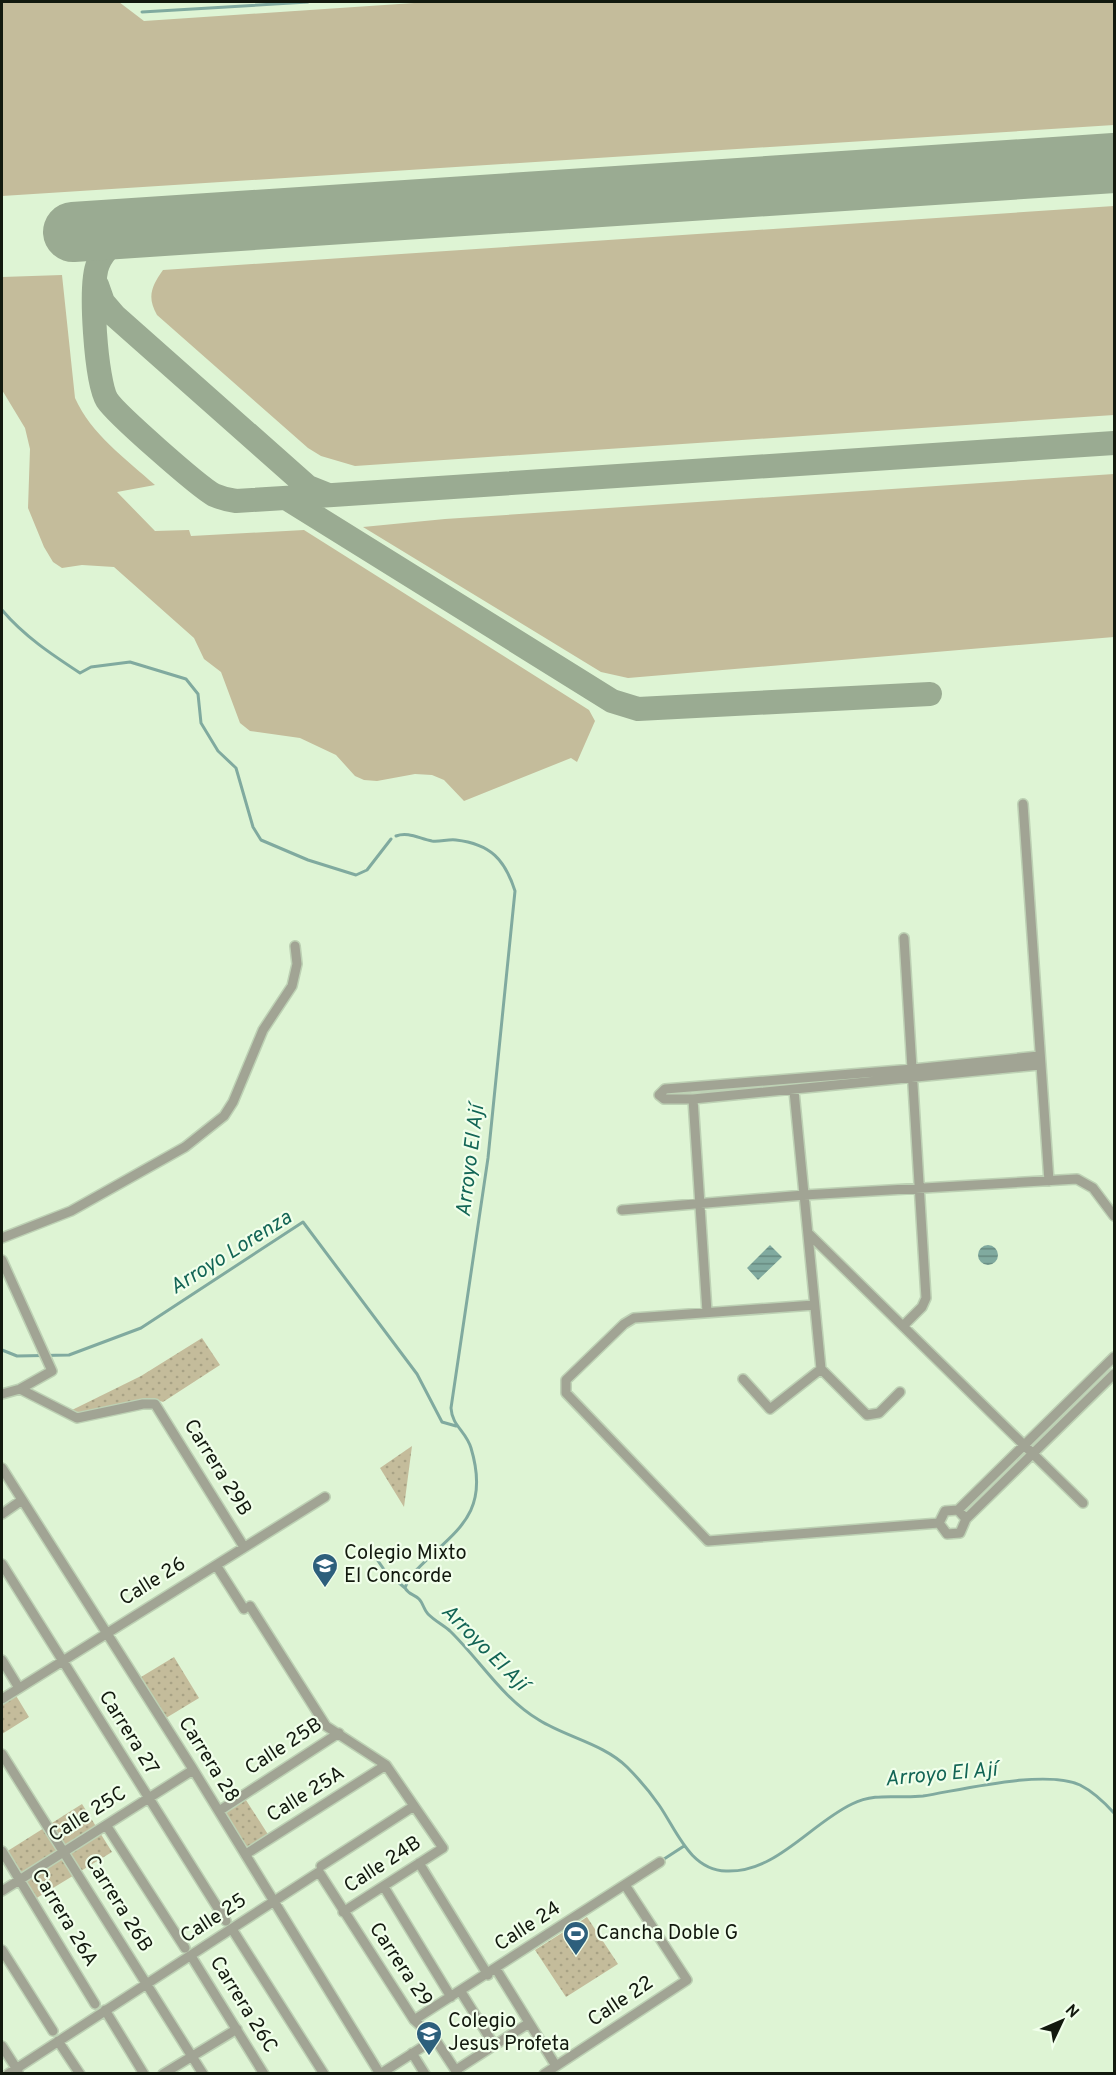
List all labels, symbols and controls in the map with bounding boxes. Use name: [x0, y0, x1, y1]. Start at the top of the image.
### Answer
water label: Arroyo El Ají: [451, 1099, 492, 1218]
water label: Arroyo Lorenza: [165, 1205, 297, 1301]
street label: Carrera 29B: [177, 1415, 257, 1521]
place label: Colegio Mixto El Concorde: [344, 1541, 467, 1590]
street label: Calle 26: [115, 1551, 191, 1613]
school or university icon: Colegio Mixto El Concorde: [310, 1551, 340, 1589]
water label: Arroyo El Ají: [435, 1599, 537, 1701]
street label: Carrera 27: [92, 1686, 164, 1780]
street label: Carrera 28: [171, 1712, 245, 1808]
street label: Calle 25B: [240, 1712, 328, 1782]
water label: Arroyo El Ají: [884, 1756, 1003, 1793]
street label: Calle 25A: [262, 1761, 350, 1829]
street label: Calle 25C: [44, 1781, 132, 1849]
street label: Calle 24B: [339, 1830, 427, 1900]
street label: Carrera 26B: [78, 1851, 158, 1957]
street label: Carrera 26A: [25, 1864, 103, 1972]
street label: Calle 25: [176, 1888, 252, 1950]
street label: Calle 24: [490, 1896, 566, 1958]
street label: Carrera 29: [362, 1918, 438, 2012]
sports icon: Cancha Doble G: [561, 1919, 591, 1957]
place label: Cancha Doble G: [596, 1921, 738, 1947]
street label: Carrera 26C: [203, 1952, 283, 2058]
street label: Calle 22: [583, 1971, 659, 2033]
north arrow: [1032, 1991, 1092, 2051]
text: N: [1060, 2001, 1083, 2023]
place label: Colegio Jesus Profeta: [448, 2009, 569, 2058]
school or university icon: Colegio Jesus Profeta: [414, 2019, 444, 2057]

